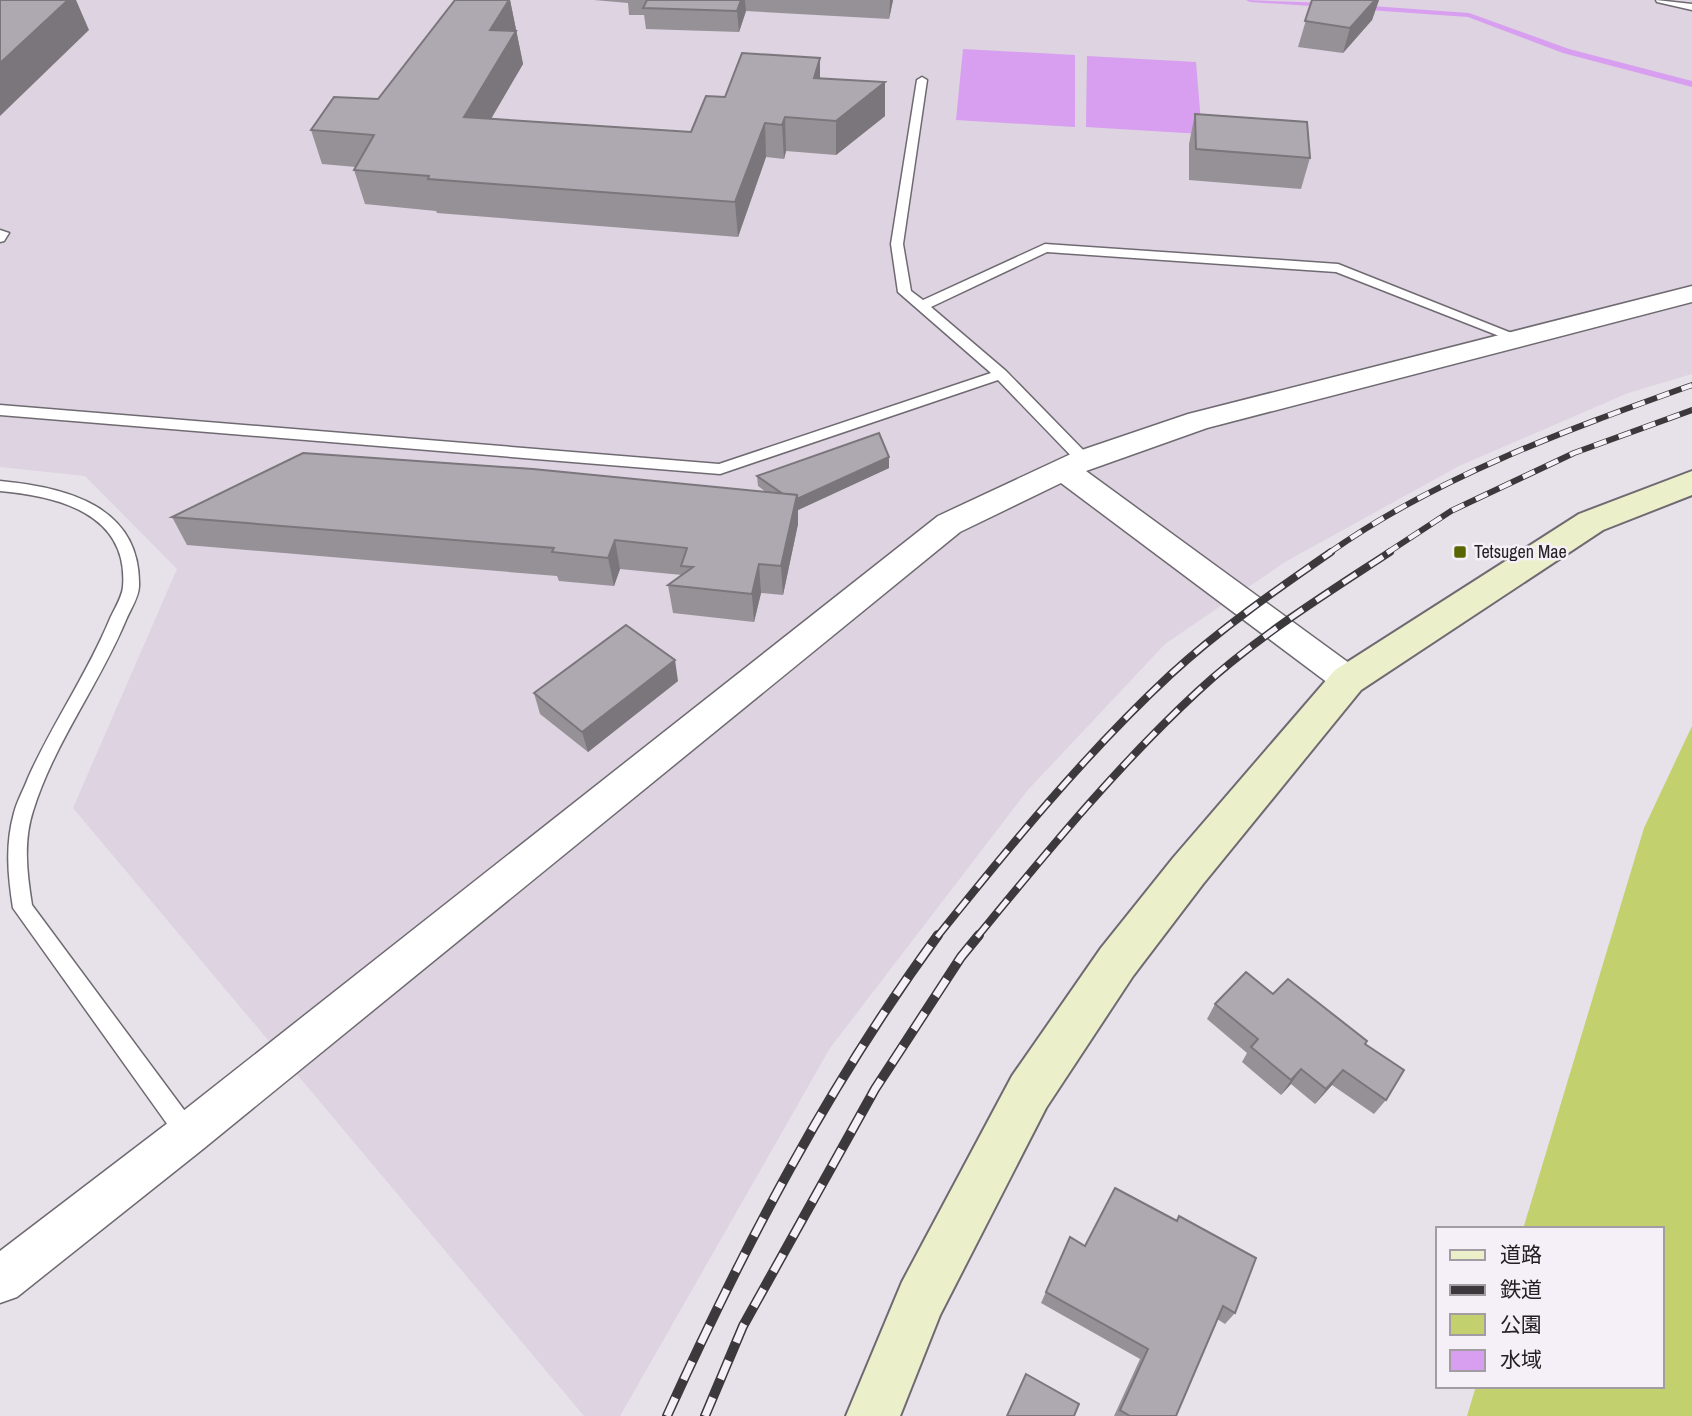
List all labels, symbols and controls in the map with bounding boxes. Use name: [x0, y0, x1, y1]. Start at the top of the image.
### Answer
place label: Tetsugen Mae: [1474, 539, 1567, 564]
marker: Tetsugen Mae: [1452, 544, 1468, 560]
legend: [1436, 1227, 1664, 1388]
text: 道路: [1500, 1240, 1542, 1269]
text: 鉄道: [1500, 1275, 1542, 1304]
text: 公園: [1500, 1310, 1542, 1339]
text: 水域: [1500, 1345, 1542, 1374]

